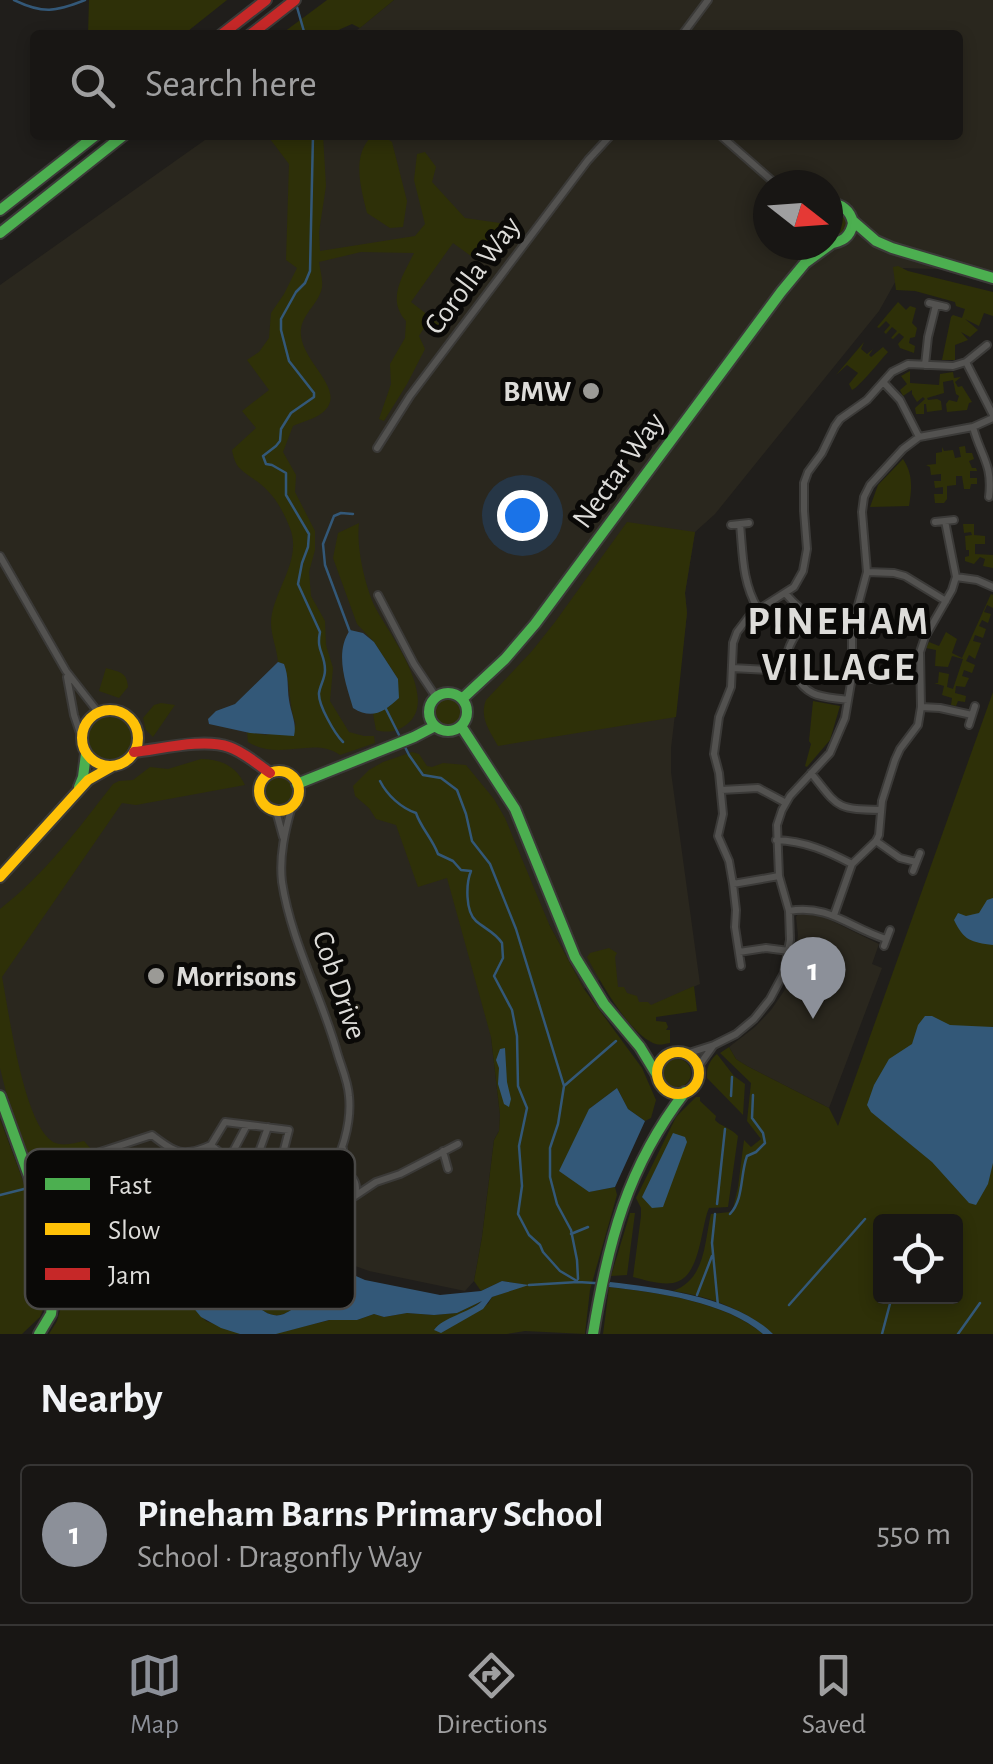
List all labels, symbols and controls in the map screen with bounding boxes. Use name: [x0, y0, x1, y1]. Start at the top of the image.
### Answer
search box: [30, 30, 963, 140]
icon: search: [65, 58, 120, 113]
text: Search here: [145, 66, 317, 104]
north arrow: [753, 170, 843, 260]
street label: Corolla Way: [419, 211, 527, 340]
place label: BMW: [503, 377, 571, 407]
marker: BMW: [580, 380, 602, 402]
street label: Nectar Way: [567, 407, 671, 534]
your location: [497, 490, 548, 541]
district label: PINEHAM VILLAGE: [747, 602, 931, 688]
street label: Cob Drive: [307, 927, 372, 1043]
pin: 1: [780, 936, 846, 1019]
place label: Morrisons: [176, 962, 296, 992]
marker: Morrisons: [145, 965, 167, 987]
legend: [25, 1149, 355, 1309]
text: Fast: [108, 1172, 152, 1200]
map controls: [873, 1214, 963, 1304]
button: locate: [873, 1214, 963, 1304]
text: Slow: [108, 1217, 160, 1245]
text: Jam: [108, 1262, 151, 1290]
text: Nearby: [40, 1378, 163, 1420]
text: Pineham Barns Primary School: [137, 1496, 604, 1534]
text: 1: [69, 1518, 80, 1550]
text: 550 m: [876, 1518, 951, 1550]
text: School · Dragonfly Way: [137, 1541, 422, 1573]
tab: Map: [127, 1648, 182, 1742]
tab: Directions: [436, 1648, 548, 1742]
tab: Saved: [802, 1648, 866, 1742]

